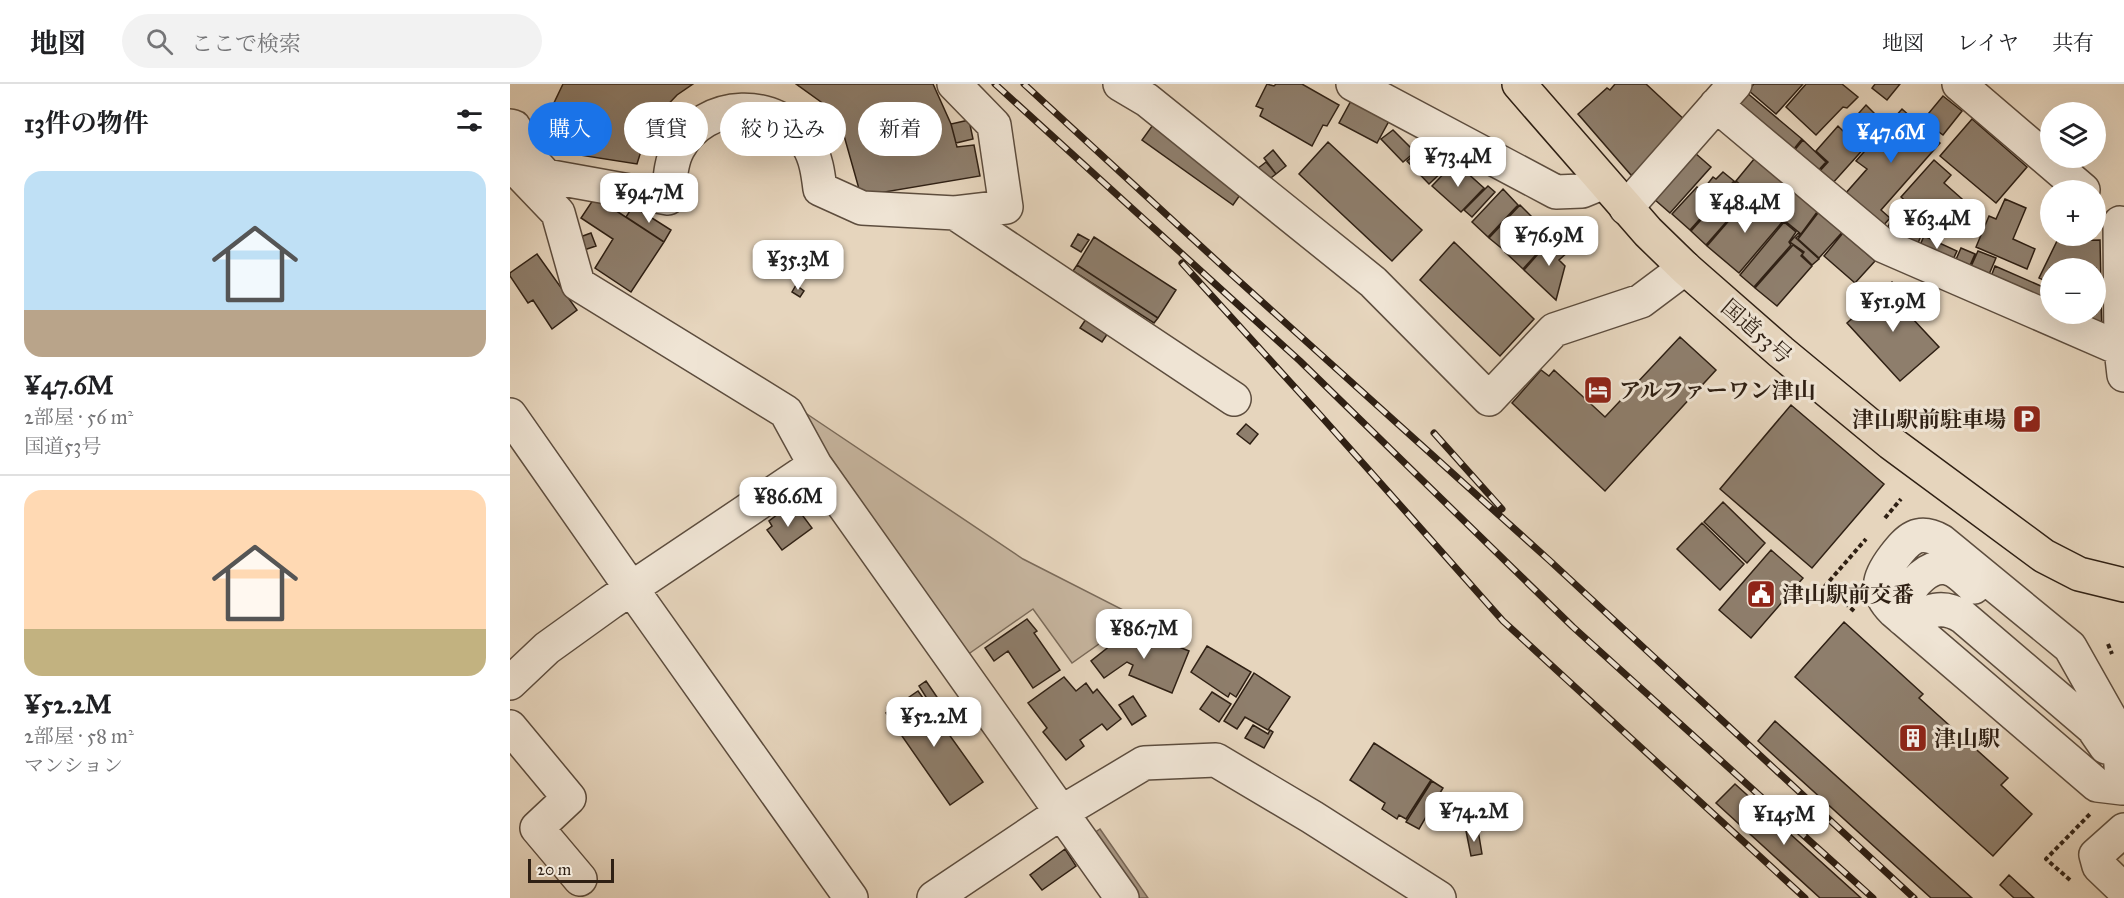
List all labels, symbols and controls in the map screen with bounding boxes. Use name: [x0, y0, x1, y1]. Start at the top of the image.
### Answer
search box: [122, 14, 542, 68]
icon: search: [143, 25, 176, 58]
text: 地図: [30, 26, 86, 61]
text: ここで検索: [191, 30, 301, 57]
text: 地図: [1882, 30, 1924, 56]
text: レイヤ: [1957, 30, 2019, 56]
text: 共有: [2052, 30, 2094, 56]
chip: 購入: [528, 102, 612, 156]
chip: 賃貸: [624, 102, 708, 156]
chip: 絞り込み: [720, 102, 846, 156]
chip: 新着: [858, 102, 942, 156]
map controls: [2040, 102, 2106, 324]
button: layers: [2040, 102, 2106, 168]
icon: filters: [453, 104, 486, 137]
text: 13件の物件: [24, 107, 149, 139]
pin: ¥47.6M: [1842, 113, 1940, 164]
text: ¥47.6M: [1857, 120, 1925, 144]
pin: ¥73.4M: [1409, 137, 1507, 188]
text: ¥73.4M: [1424, 144, 1492, 168]
pin: ¥94.7M: [600, 173, 698, 224]
text: ¥94.7M: [614, 180, 684, 204]
button: +: [2040, 180, 2106, 246]
pin: ¥48.4M: [1696, 183, 1794, 234]
text: ¥48.4M: [1709, 190, 1781, 214]
pin: ¥63.4M: [1888, 199, 1986, 250]
text: ¥63.4M: [1903, 206, 1971, 230]
icon: home: [201, 210, 309, 318]
pin: ¥76.9M: [1500, 216, 1598, 267]
text: ¥76.9M: [1514, 223, 1584, 247]
pin: ¥35.3M: [749, 240, 847, 291]
text: ¥35.3M: [767, 247, 829, 271]
button: −: [2040, 258, 2106, 324]
pin: ¥51.9M: [1844, 282, 1942, 333]
text: ¥51.9M: [1860, 289, 1926, 313]
street label: 国道53号: [1716, 293, 1798, 369]
text: ¥47.6M: [24, 369, 114, 401]
hotel icon: アルファーワン津山: [1582, 374, 1614, 406]
place label: アルファーワン津山: [1619, 377, 1816, 404]
parking icon: 津山駅前駐車場: [2011, 403, 2043, 435]
text: 2部屋 · 56 m²: [24, 405, 133, 429]
place label: 津山駅前駐車場: [1852, 406, 2006, 433]
text: 国道53号: [24, 434, 101, 458]
pin: ¥86.6M: [739, 477, 837, 528]
text: ¥86.6M: [753, 484, 823, 508]
icon: home: [201, 529, 309, 637]
public building icon: 津山駅前交番: [1745, 578, 1777, 610]
place label: 津山駅前交番: [1782, 581, 1914, 608]
pin: ¥86.7M: [1095, 609, 1193, 660]
text: ¥86.7M: [1110, 616, 1178, 640]
text: ¥52.2M: [24, 688, 112, 720]
pin: ¥52.2M: [885, 697, 983, 748]
text: ¥52.2M: [900, 704, 968, 728]
building icon: 津山駅: [1897, 722, 1929, 754]
text: 2部屋 · 58 m²: [24, 724, 134, 748]
place label: 津山駅: [1934, 725, 2000, 752]
text: マンション: [24, 753, 123, 777]
pin: ¥74.2M: [1425, 792, 1523, 843]
pin: ¥145M: [1742, 795, 1826, 846]
text: ¥74.2M: [1439, 799, 1509, 823]
text: ¥145M: [1753, 802, 1815, 826]
scale bar: [528, 856, 614, 884]
text: 20 m: [537, 860, 571, 879]

